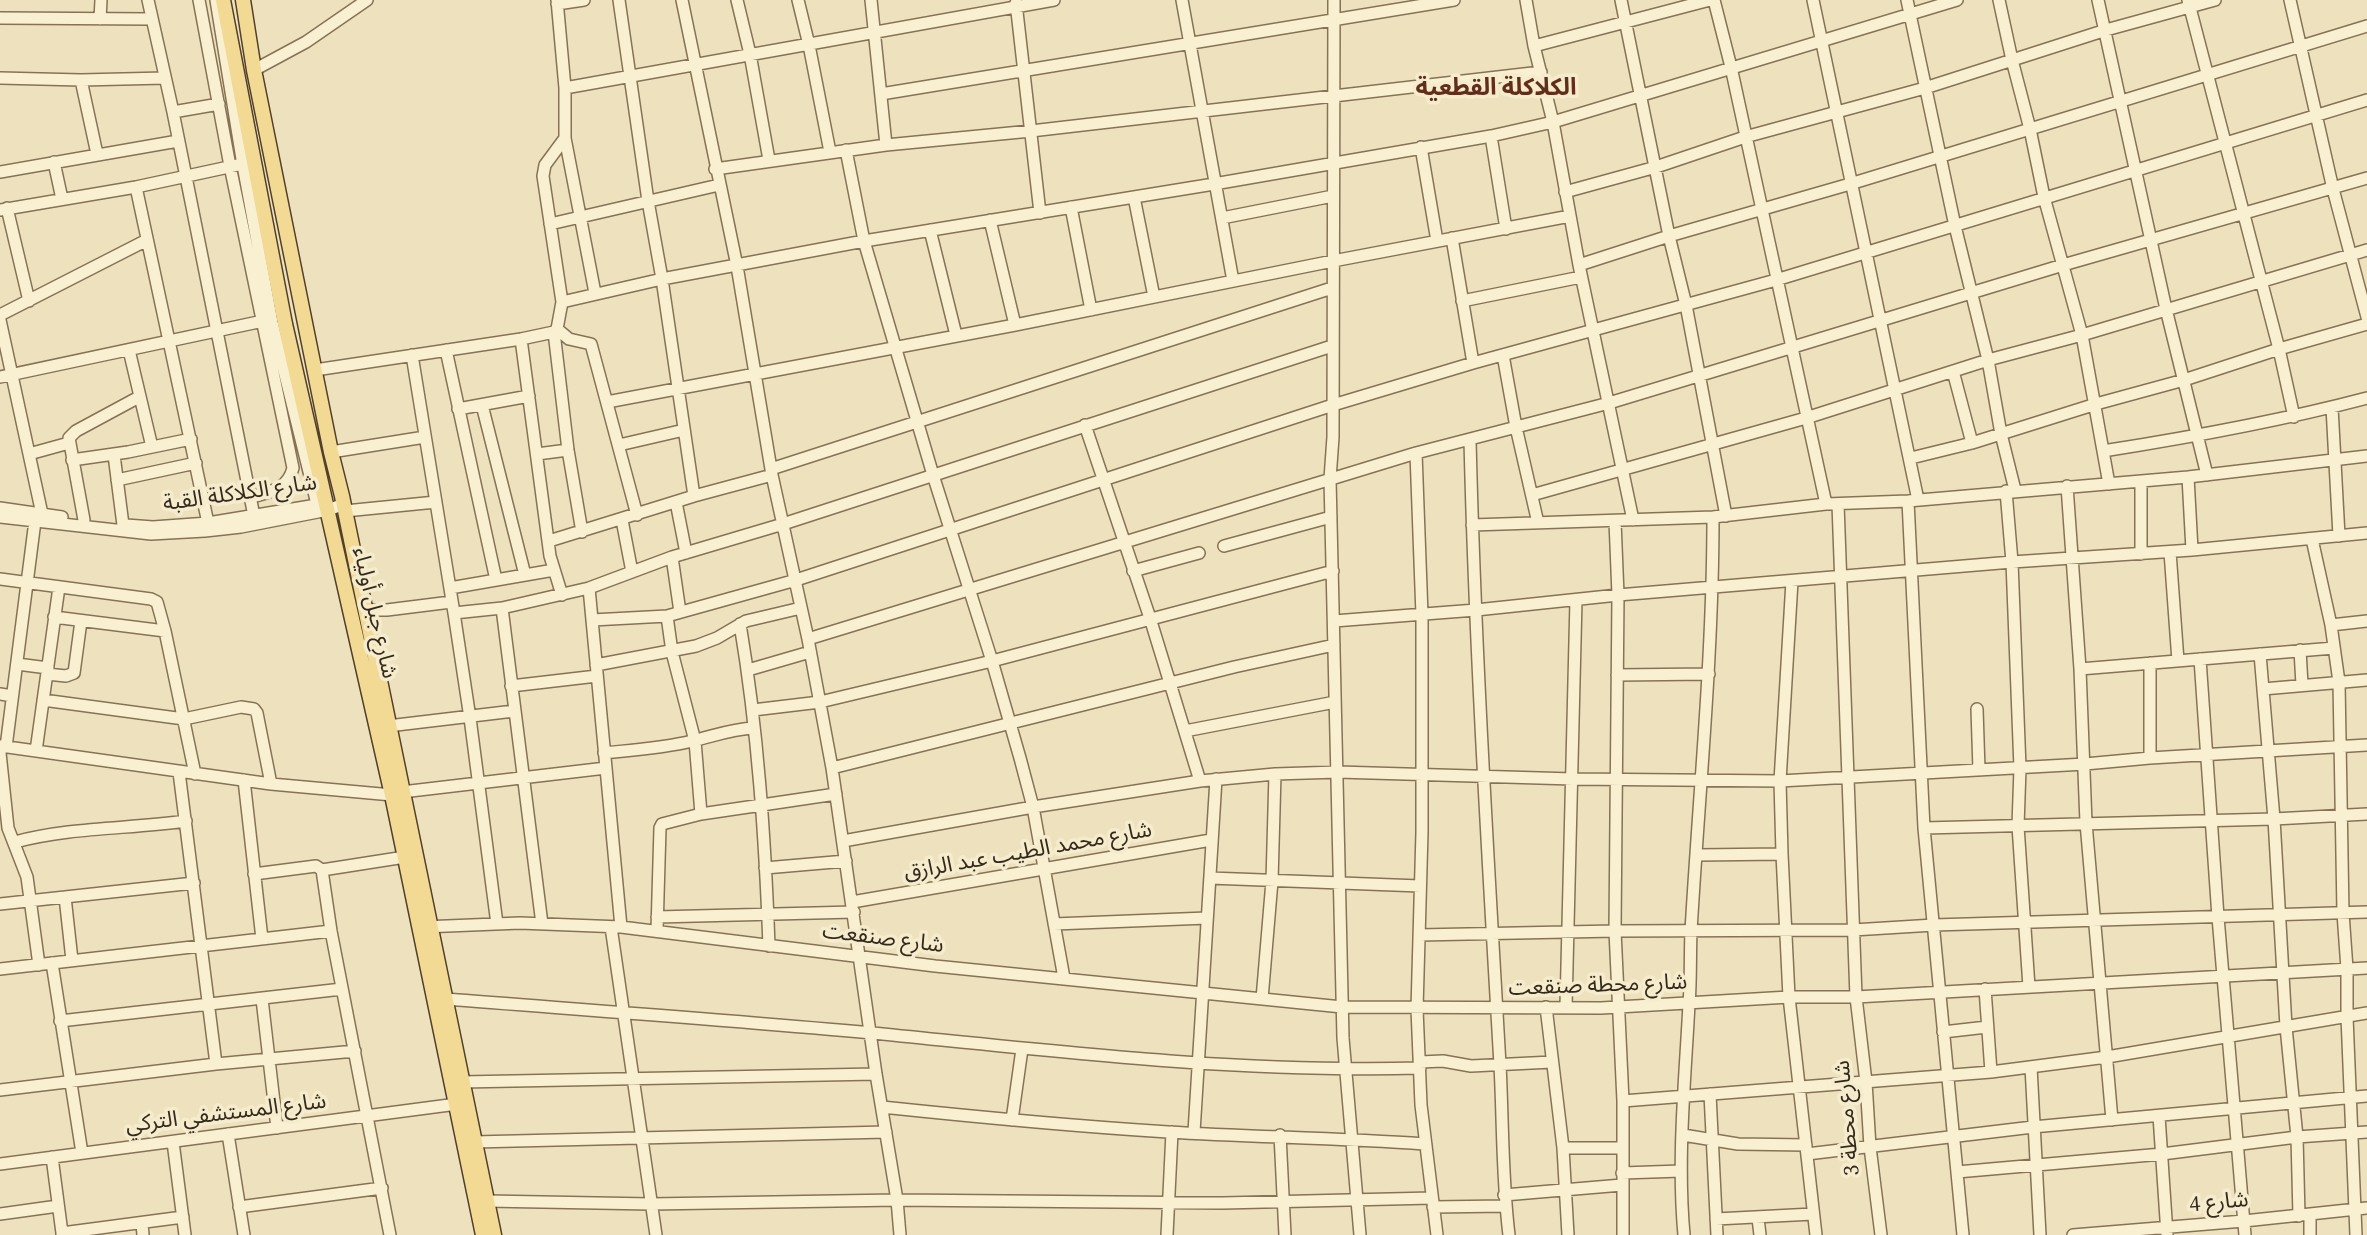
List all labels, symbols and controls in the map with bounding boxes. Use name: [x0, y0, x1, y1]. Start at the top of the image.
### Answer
district label: الكلاكلة القطعية: [1416, 75, 1576, 103]
street label: شارع الكلاكلة القبة: [161, 470, 319, 518]
street label: شارع جبل أولياء: [346, 545, 402, 681]
street label: شارع محمد الطيب عبد الرازق: [902, 817, 1154, 887]
street label: شارع صنقعت: [821, 918, 945, 960]
street label: شارع محطة صنقعت: [1508, 970, 1688, 1002]
street label: شارع محطة 3: [1830, 1059, 1866, 1177]
street label: شارع المستشفي التركي: [124, 1089, 328, 1139]
street label: شارع 4: [2188, 1187, 2250, 1219]

